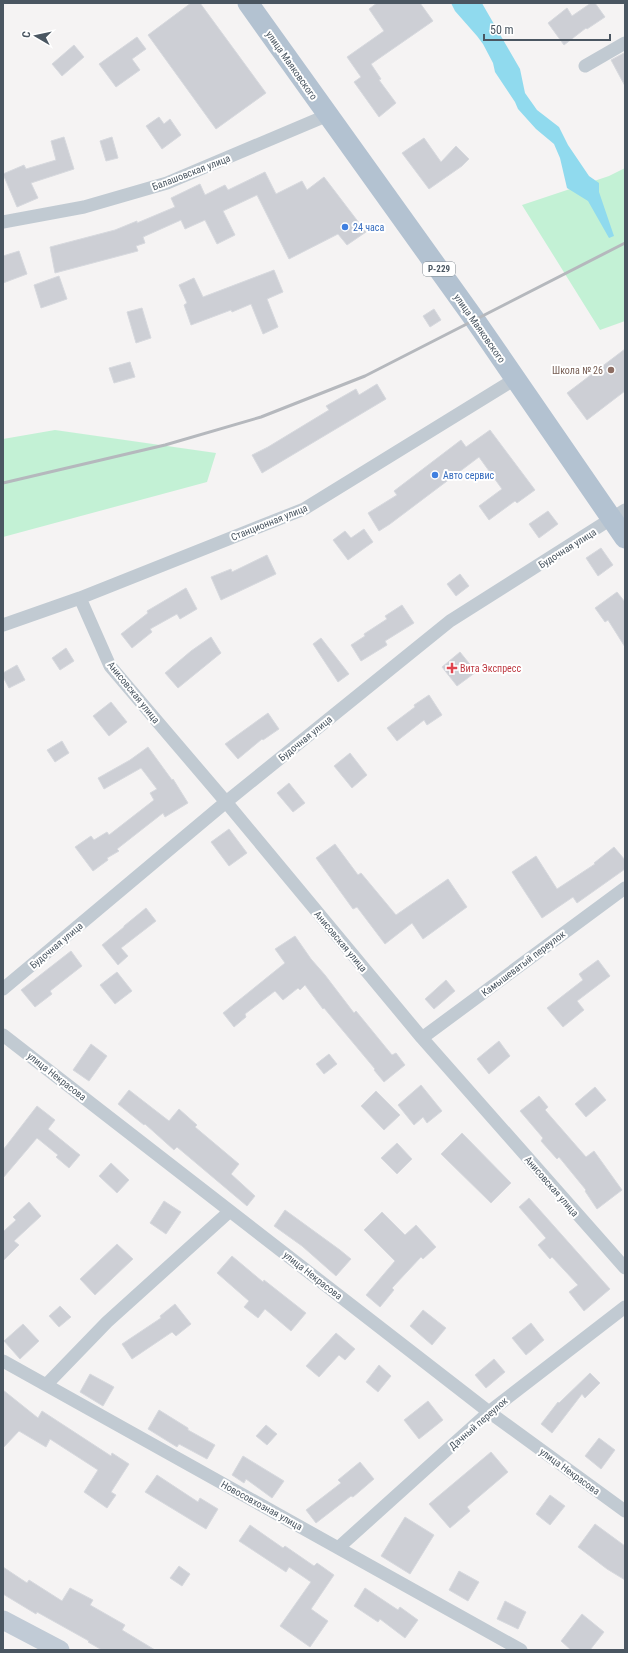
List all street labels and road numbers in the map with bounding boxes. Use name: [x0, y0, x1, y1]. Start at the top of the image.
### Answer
street label: улица Маяковского: [264, 29, 319, 102]
street label: Балашовская улица: [151, 152, 232, 192]
road number: Р-229: [423, 262, 455, 276]
street label: улица Маяковского: [452, 292, 507, 365]
street label: Станционная улица: [229, 502, 309, 543]
street label: Будочная улица: [536, 526, 598, 571]
street label: Анисовская улица: [105, 659, 162, 726]
street label: Будочная улица: [276, 713, 334, 763]
street label: Анисовская улица: [312, 909, 369, 974]
street label: Будочная улица: [28, 920, 85, 971]
street label: Камышеватый переулок: [479, 928, 567, 998]
street label: улица Некрасова: [25, 1050, 88, 1103]
street label: Анисовская улица: [522, 1154, 581, 1219]
street label: улица Некрасова: [281, 1249, 344, 1302]
street label: Дачный переулок: [447, 1395, 510, 1452]
street label: улица Некрасова: [538, 1446, 602, 1497]
street label: Новосовхозная улица: [219, 1479, 304, 1532]

